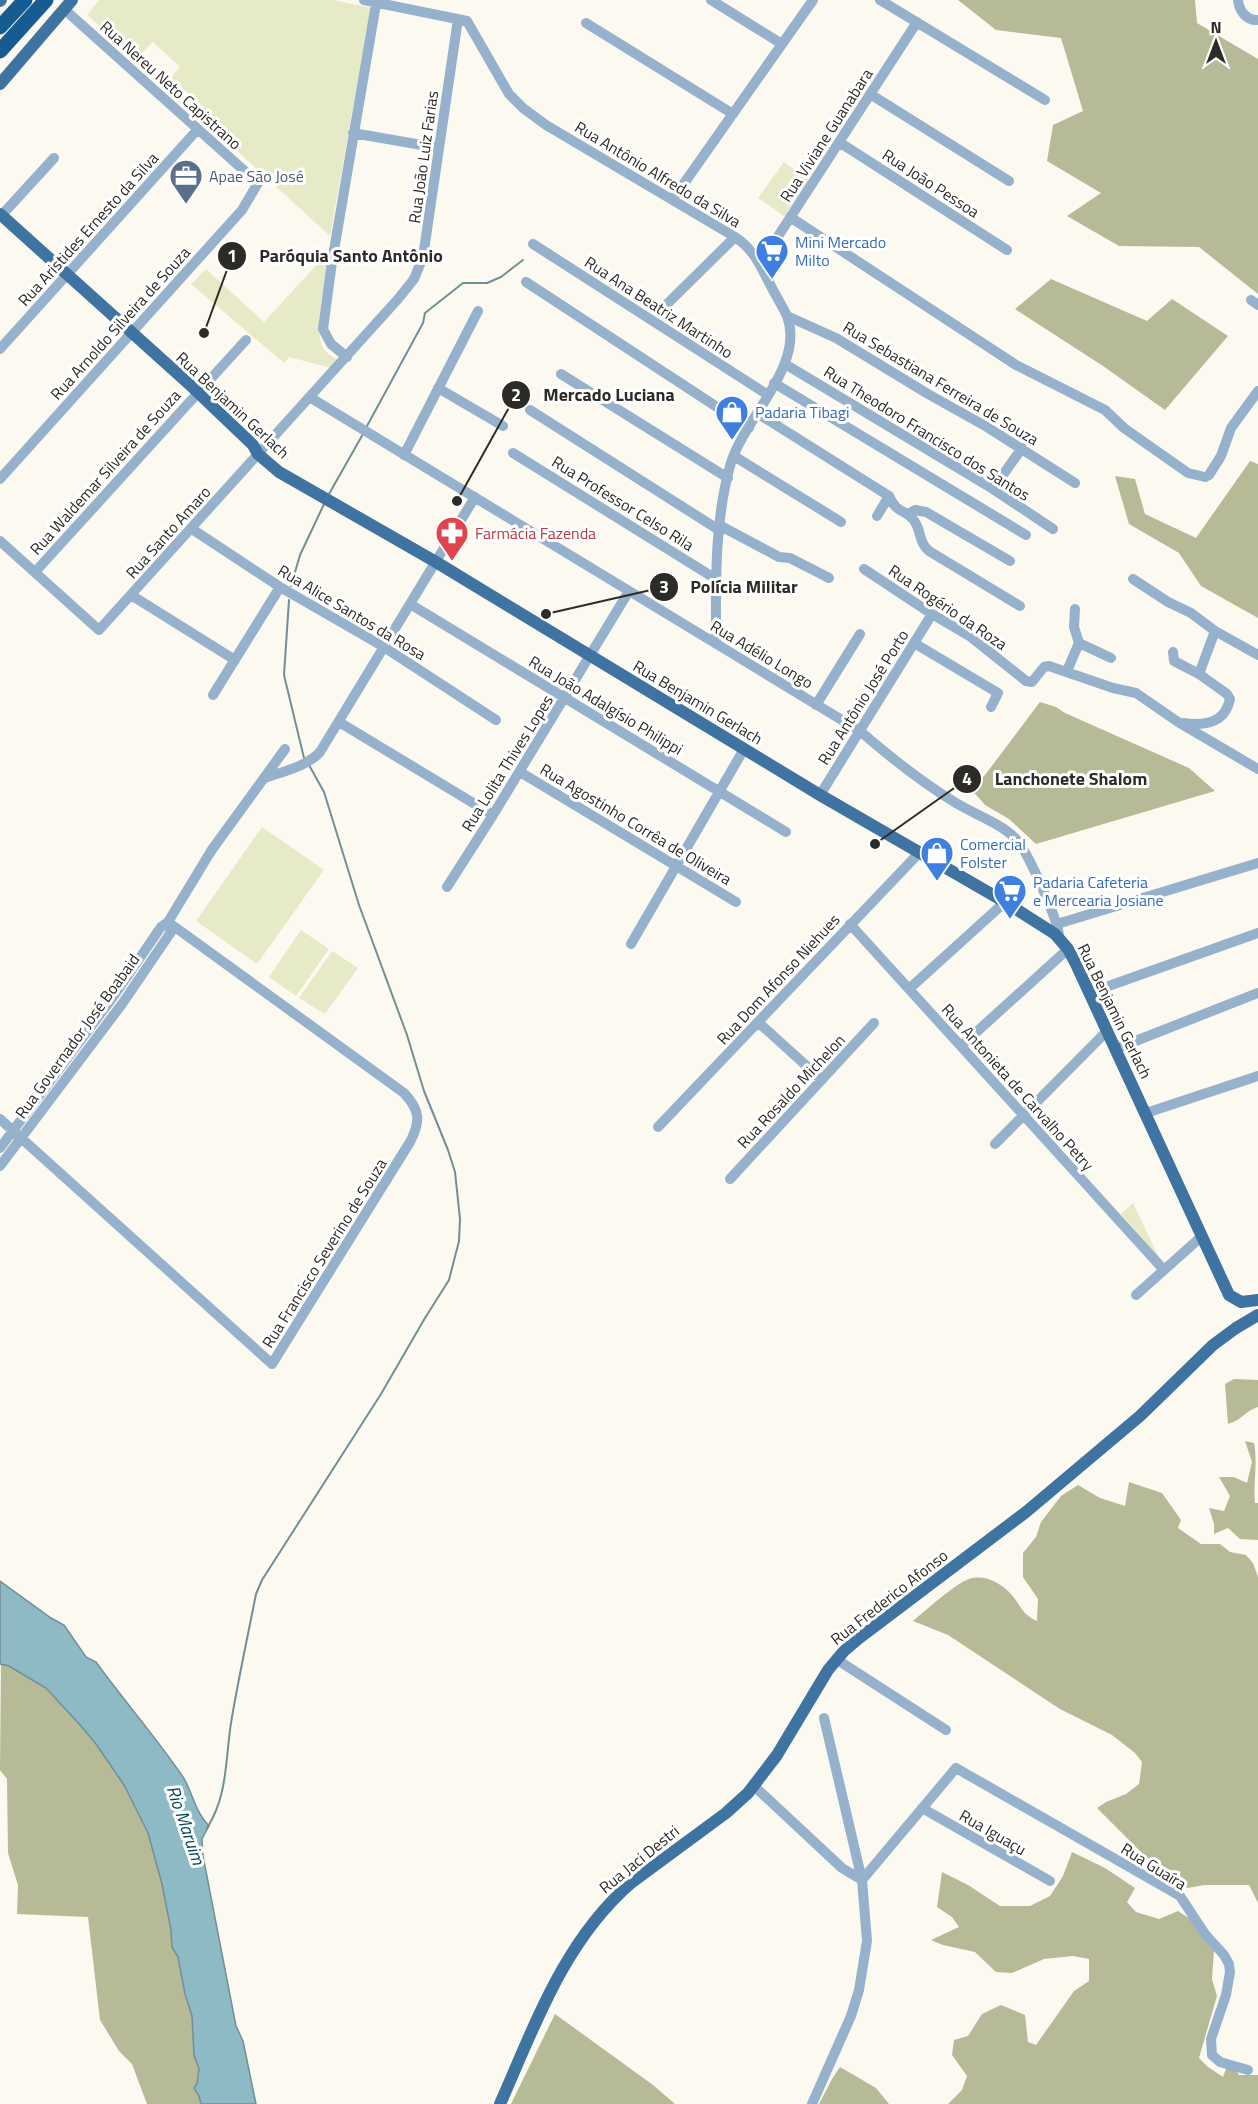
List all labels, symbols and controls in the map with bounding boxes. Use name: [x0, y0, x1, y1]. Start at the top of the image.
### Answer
north arrow: [1186, 12, 1246, 72]
street label: Rua Nereu Neto Capistrano: [95, 15, 247, 155]
text: N: [1210, 15, 1222, 39]
street label: Rua Viviane Guanabara: [774, 63, 878, 207]
street label: Rua João Luiz Farias: [402, 89, 444, 225]
street label: Rua Antônio Alfredo da Silva: [570, 115, 746, 233]
street label: Rua João Pessoa: [878, 143, 984, 223]
street label: Rua Aristides Ernesto da Silva: [12, 147, 164, 311]
office icon: Apae São José: [168, 158, 204, 205]
place label: Apae São José: [209, 164, 304, 188]
place label: Mini Mercado Milto: [795, 230, 886, 272]
supermarket icon: Mini Mercado Milto: [754, 233, 790, 280]
callout: Paróquia Santo Antônio: [217, 238, 455, 274]
street label: Rua Arnoldo Silveira de Souza: [44, 241, 196, 405]
text: 1: [227, 242, 237, 269]
text: Paróquia Santo Antônio: [259, 242, 443, 269]
street label: Rua Ana Beatriz Martinho: [580, 250, 738, 364]
street label: Rua Sebastiana Ferreira de Souza: [839, 315, 1043, 451]
street label: Rua Benjamin Gerlach: [171, 346, 295, 464]
street label: Rua Theodoro Francisco dos Santos: [819, 359, 1035, 507]
callout: Mercado Luciana: [501, 377, 687, 413]
text: 2: [511, 381, 521, 408]
text: Mercado Luciana: [543, 381, 675, 408]
street label: Rua Waldemar Silveira de Souza: [24, 384, 186, 560]
shop icon: Padaria Tibagi: [714, 394, 750, 441]
place label: Padaria Tibagi: [755, 400, 850, 424]
street label: Rua Professor Celso Rila: [547, 449, 699, 557]
street label: Rua Santo Amaro: [120, 480, 216, 584]
pharmacy icon: Farmácia Fazenda: [434, 515, 470, 562]
place label: Farmácia Fazenda: [475, 521, 596, 545]
street label: Rua Alice Santos da Rosa: [273, 558, 431, 666]
street label: Rua Rogério da Roza: [884, 558, 1012, 656]
callout: Polícia Militar: [649, 569, 810, 605]
text: 3: [659, 573, 669, 600]
text: Polícia Militar: [690, 573, 798, 600]
street label: Rua Adélio Longo: [706, 614, 818, 694]
street label: Rua Antônio José Porto: [812, 625, 914, 769]
street label: Rua João Adalgísio Philippi: [524, 649, 688, 761]
street label: Rua Benjamin Gerlach: [629, 654, 767, 750]
street label: Rua Lolita Thives Lopes: [455, 690, 559, 836]
street label: Rua Agostinho Corrêa de Oliveira: [536, 757, 736, 891]
callout: Lanchonete Shalom: [952, 761, 1159, 797]
text: 4: [962, 765, 972, 792]
text: Lanchonete Shalom: [995, 765, 1147, 792]
place label: Comercial Folster: [960, 832, 1026, 874]
shop icon: Comercial Folster: [919, 835, 955, 882]
place label: Padaria Cafeteria e Mercearia Josiane: [1033, 870, 1164, 912]
supermarket icon: Padaria Cafeteria e Mercearia Josiane: [992, 873, 1028, 920]
street label: Rua Dom Afonso Niehues: [711, 908, 845, 1050]
street label: Rua Benjamin Gerlach: [1072, 939, 1158, 1083]
street label: Rua Governador José Boabaid: [9, 949, 145, 1123]
street label: Rua Antonieta de Carvalho Petry: [936, 998, 1100, 1176]
street label: Rua Rosaldo Michelon: [731, 1028, 851, 1154]
street label: Rua Francisco Severino de Souza: [256, 1153, 392, 1353]
street label: Rua Frederico Afonso: [825, 1543, 953, 1651]
water label: Rio Maruim: [160, 1782, 212, 1869]
street label: Rua Iguaçu: [955, 1803, 1031, 1861]
street label: Rua Jaci Destri: [594, 1819, 684, 1899]
street label: Rua Guaíra: [1117, 1836, 1191, 1896]

